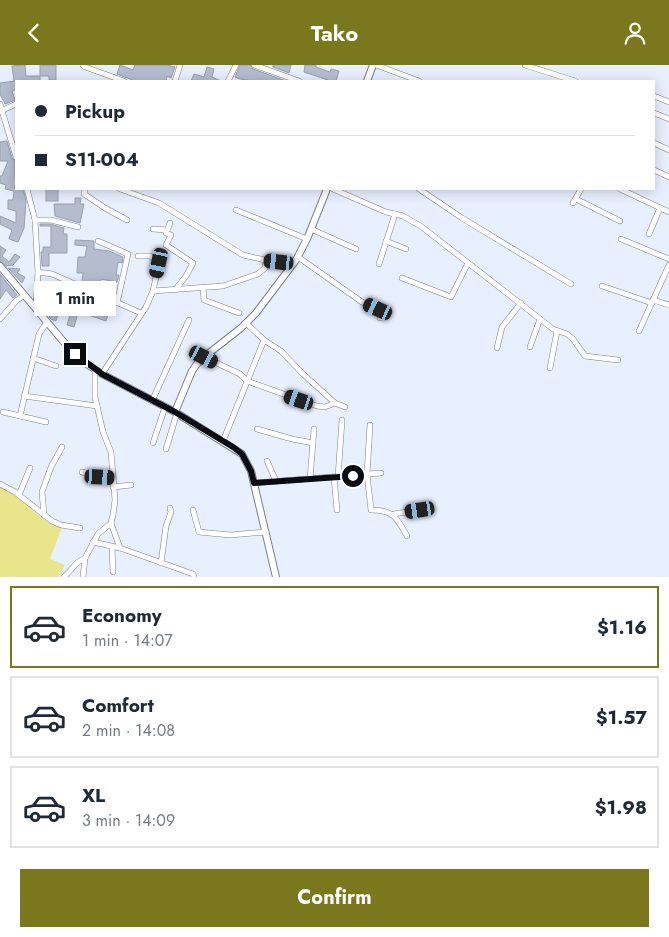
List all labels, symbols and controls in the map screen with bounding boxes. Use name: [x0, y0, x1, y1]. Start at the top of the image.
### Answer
text: Tako: [311, 17, 358, 49]
icon: back: [20, 19, 48, 47]
icon: person: [621, 19, 649, 47]
text: Pickup: [65, 98, 125, 125]
text: S11-004: [65, 146, 139, 173]
car: [148, 247, 169, 279]
car: [263, 253, 294, 271]
callout: 1 min: [34, 281, 116, 317]
text: 1 min: [55, 287, 95, 310]
car: [361, 296, 394, 322]
route end: [64, 343, 86, 365]
car: [187, 344, 220, 370]
car: [282, 388, 315, 412]
route start: [342, 465, 364, 487]
car: [84, 469, 115, 485]
car: [404, 500, 435, 520]
text: Economy: [82, 602, 162, 629]
icon: car: [22, 605, 67, 650]
text: $1.16: [597, 614, 647, 641]
text: 1 min · 14:07: [82, 629, 173, 652]
text: Comfort: [82, 692, 154, 719]
icon: car: [22, 695, 67, 740]
text: $1.57: [596, 704, 647, 731]
text: 2 min · 14:08: [82, 719, 175, 742]
text: XL: [82, 782, 105, 809]
icon: car: [22, 785, 67, 830]
text: $1.98: [595, 794, 647, 821]
text: 3 min · 14:09: [82, 809, 175, 832]
button: Confirm: [20, 869, 649, 927]

